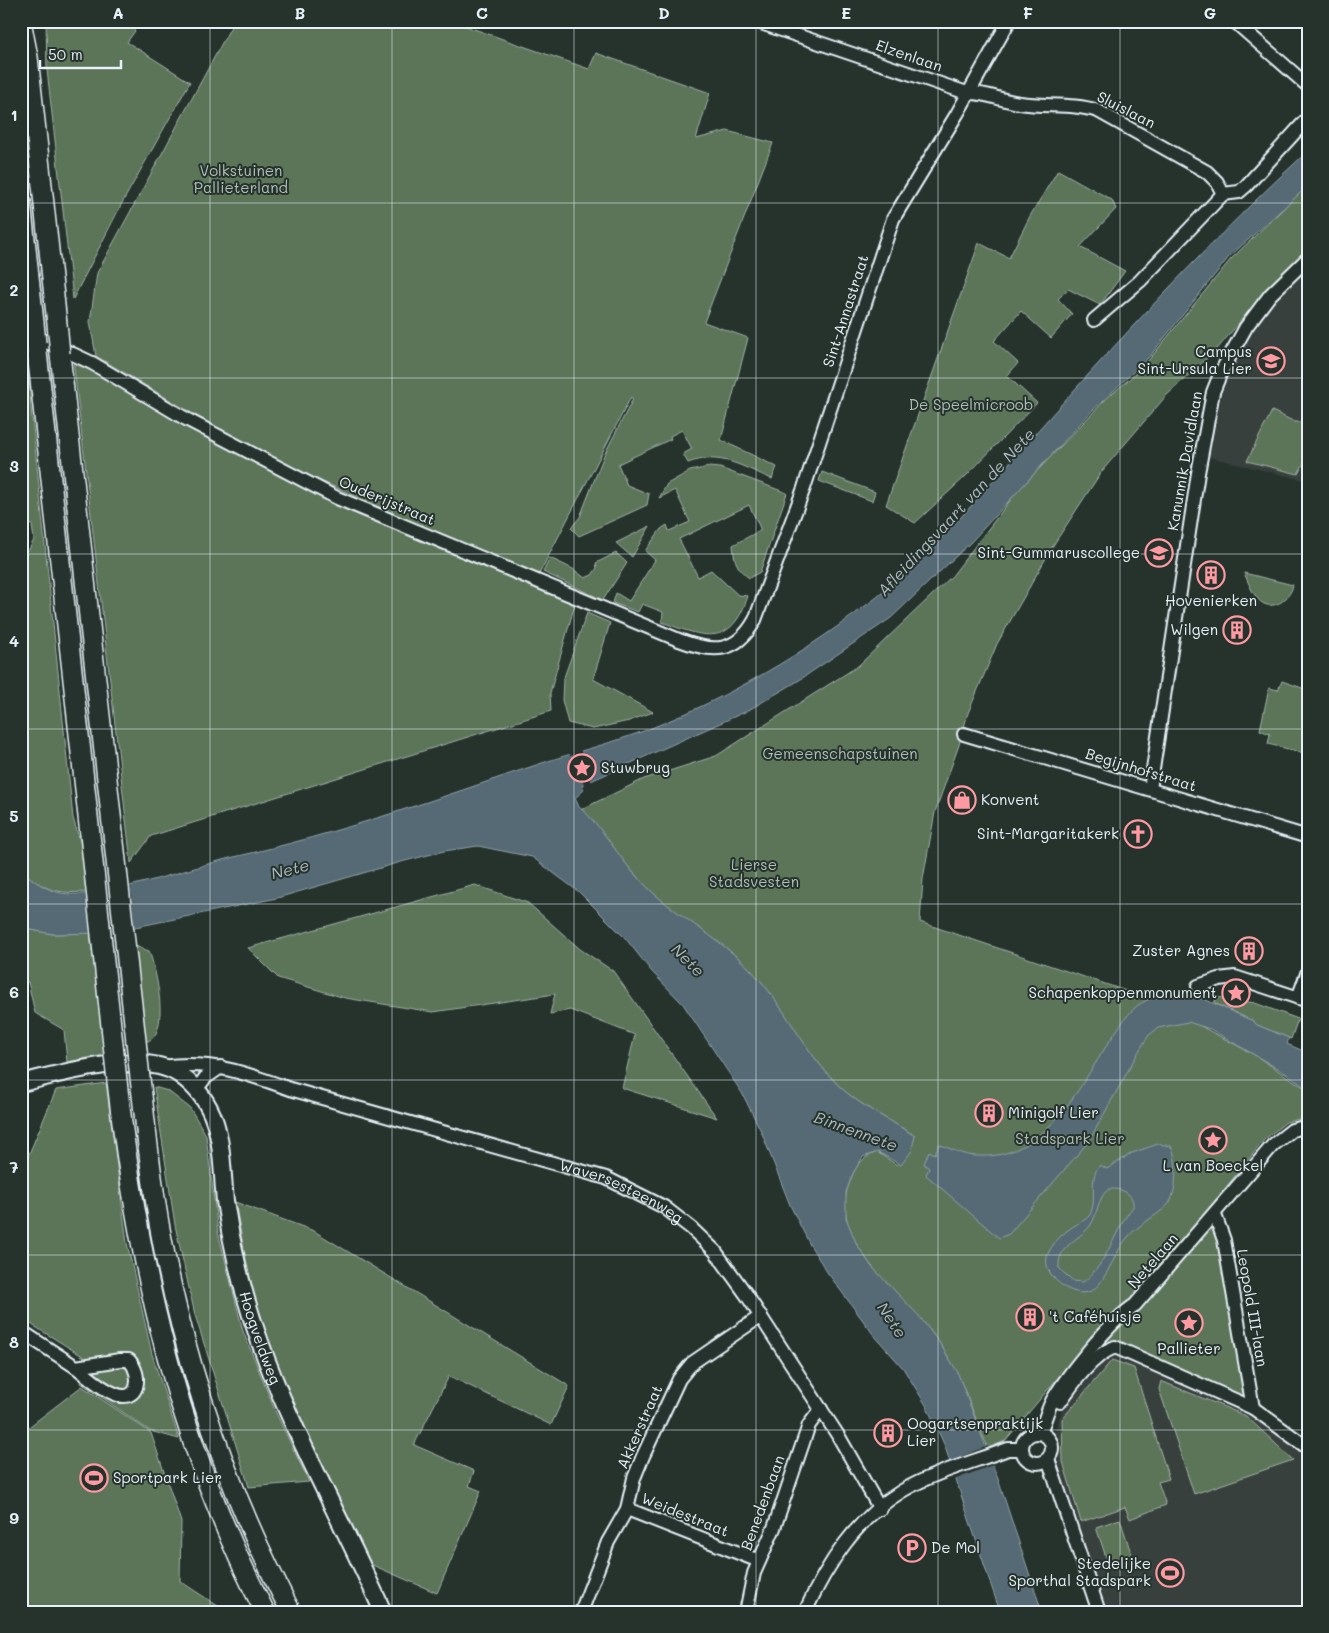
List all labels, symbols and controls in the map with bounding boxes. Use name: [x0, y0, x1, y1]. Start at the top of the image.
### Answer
text: A: [112, 2, 124, 23]
text: B: [295, 2, 305, 23]
text: C: [476, 2, 488, 23]
text: D: [658, 2, 670, 23]
text: E: [841, 2, 851, 23]
text: F: [1023, 2, 1033, 23]
text: G: [1204, 2, 1216, 23]
street label: Elzenlaan: [873, 34, 945, 76]
scale bar: [40, 38, 121, 70]
text: 50 m: [48, 44, 83, 64]
street label: Sluislaan: [1094, 86, 1159, 132]
text: 1: [10, 104, 18, 125]
park label: Volkstuinen Pallieterland: [194, 160, 288, 197]
street label: Sint-Annastraat: [817, 252, 873, 370]
text: 2: [10, 279, 19, 300]
place label: Campus Sint-Ursula Lier: [1137, 341, 1252, 378]
school or university icon: Campus Sint-Ursula Lier: [1256, 346, 1286, 376]
street label: Kanunnik Davidlaan: [1162, 389, 1206, 532]
park label: De Speelmicroob: [909, 394, 1033, 414]
water label: Afleidingsvaart van de Nete: [872, 423, 1039, 600]
text: 3: [9, 455, 19, 476]
street label: Ouderijstraat: [336, 471, 439, 529]
school or university icon: Sint-Gummaruscollege: [1144, 538, 1174, 568]
place label: Sint-Gummaruscollege: [978, 542, 1140, 562]
building icon: Hovenierken: [1196, 560, 1226, 590]
place label: Hovenierken: [1165, 590, 1257, 610]
building icon: Wilgen: [1222, 615, 1252, 645]
place label: Wilgen: [1170, 619, 1218, 639]
text: 4: [9, 630, 19, 651]
park label: Gemeenschapstuinen: [763, 743, 918, 763]
street label: Begijnhofstraat: [1083, 743, 1199, 795]
place icon: Stuwbrug: [567, 753, 597, 783]
place label: Stuwbrug: [601, 757, 670, 777]
shop icon: Konvent: [947, 785, 977, 815]
place label: Konvent: [981, 789, 1039, 809]
text: 5: [9, 805, 19, 826]
church icon: Sint-Margaritakerk: [1123, 819, 1153, 849]
place label: Sint-Margaritakerk: [977, 823, 1119, 843]
water label: Nete: [269, 854, 311, 883]
park label: Lierse Stadsvesten: [709, 854, 799, 891]
building icon: Zuster Agnes: [1234, 936, 1264, 966]
water label: Nete: [667, 939, 710, 981]
place label: Zuster Agnes: [1132, 940, 1230, 960]
place icon: Schapenkoppenmonument: [1221, 978, 1251, 1008]
text: 6: [9, 981, 19, 1002]
place label: Schapenkoppenmonument: [1029, 982, 1217, 1002]
building icon: Minigolf Lier: [974, 1098, 1004, 1128]
place label: Minigolf Lier: [1008, 1102, 1099, 1122]
water label: Binnennete: [812, 1106, 901, 1155]
place icon: L van Boeckel: [1198, 1125, 1228, 1155]
park label: Stadspark Lier: [1015, 1128, 1125, 1148]
street label: Waversesteenweg: [557, 1154, 688, 1228]
place label: L van Boeckel: [1163, 1155, 1263, 1175]
text: 7: [10, 1156, 19, 1177]
street label: Netelaan: [1123, 1228, 1182, 1292]
street label: Leopold III-laan: [1233, 1247, 1273, 1368]
street label: Hoogveldweg: [235, 1289, 286, 1387]
water label: Nete: [873, 1298, 912, 1342]
building icon: 't Caféhuisje: [1015, 1302, 1045, 1332]
place label: 't Caféhuisje: [1049, 1306, 1141, 1326]
place icon: Pallieter: [1174, 1308, 1204, 1338]
text: 8: [9, 1331, 19, 1352]
place label: Pallieter: [1157, 1338, 1221, 1358]
street label: Akkerstraat: [612, 1381, 666, 1472]
place label: Oogartsenpraktijk Lier: [907, 1413, 1043, 1450]
building icon: Oogartsenpraktijk Lier: [873, 1418, 903, 1448]
street label: Benedenbaan: [736, 1452, 789, 1553]
sports icon: Sportpark Lier: [79, 1463, 109, 1493]
place label: Sportpark Lier: [113, 1467, 222, 1487]
street label: Weidestraat: [639, 1487, 732, 1541]
text: 9: [9, 1507, 19, 1528]
parking icon: De Mol: [897, 1533, 927, 1563]
place label: De Mol: [931, 1537, 980, 1557]
place label: Stedelijke Sporthal Stadspark: [1009, 1553, 1151, 1590]
sports icon: Stedelijke Sporthal Stadspark: [1155, 1558, 1185, 1588]

